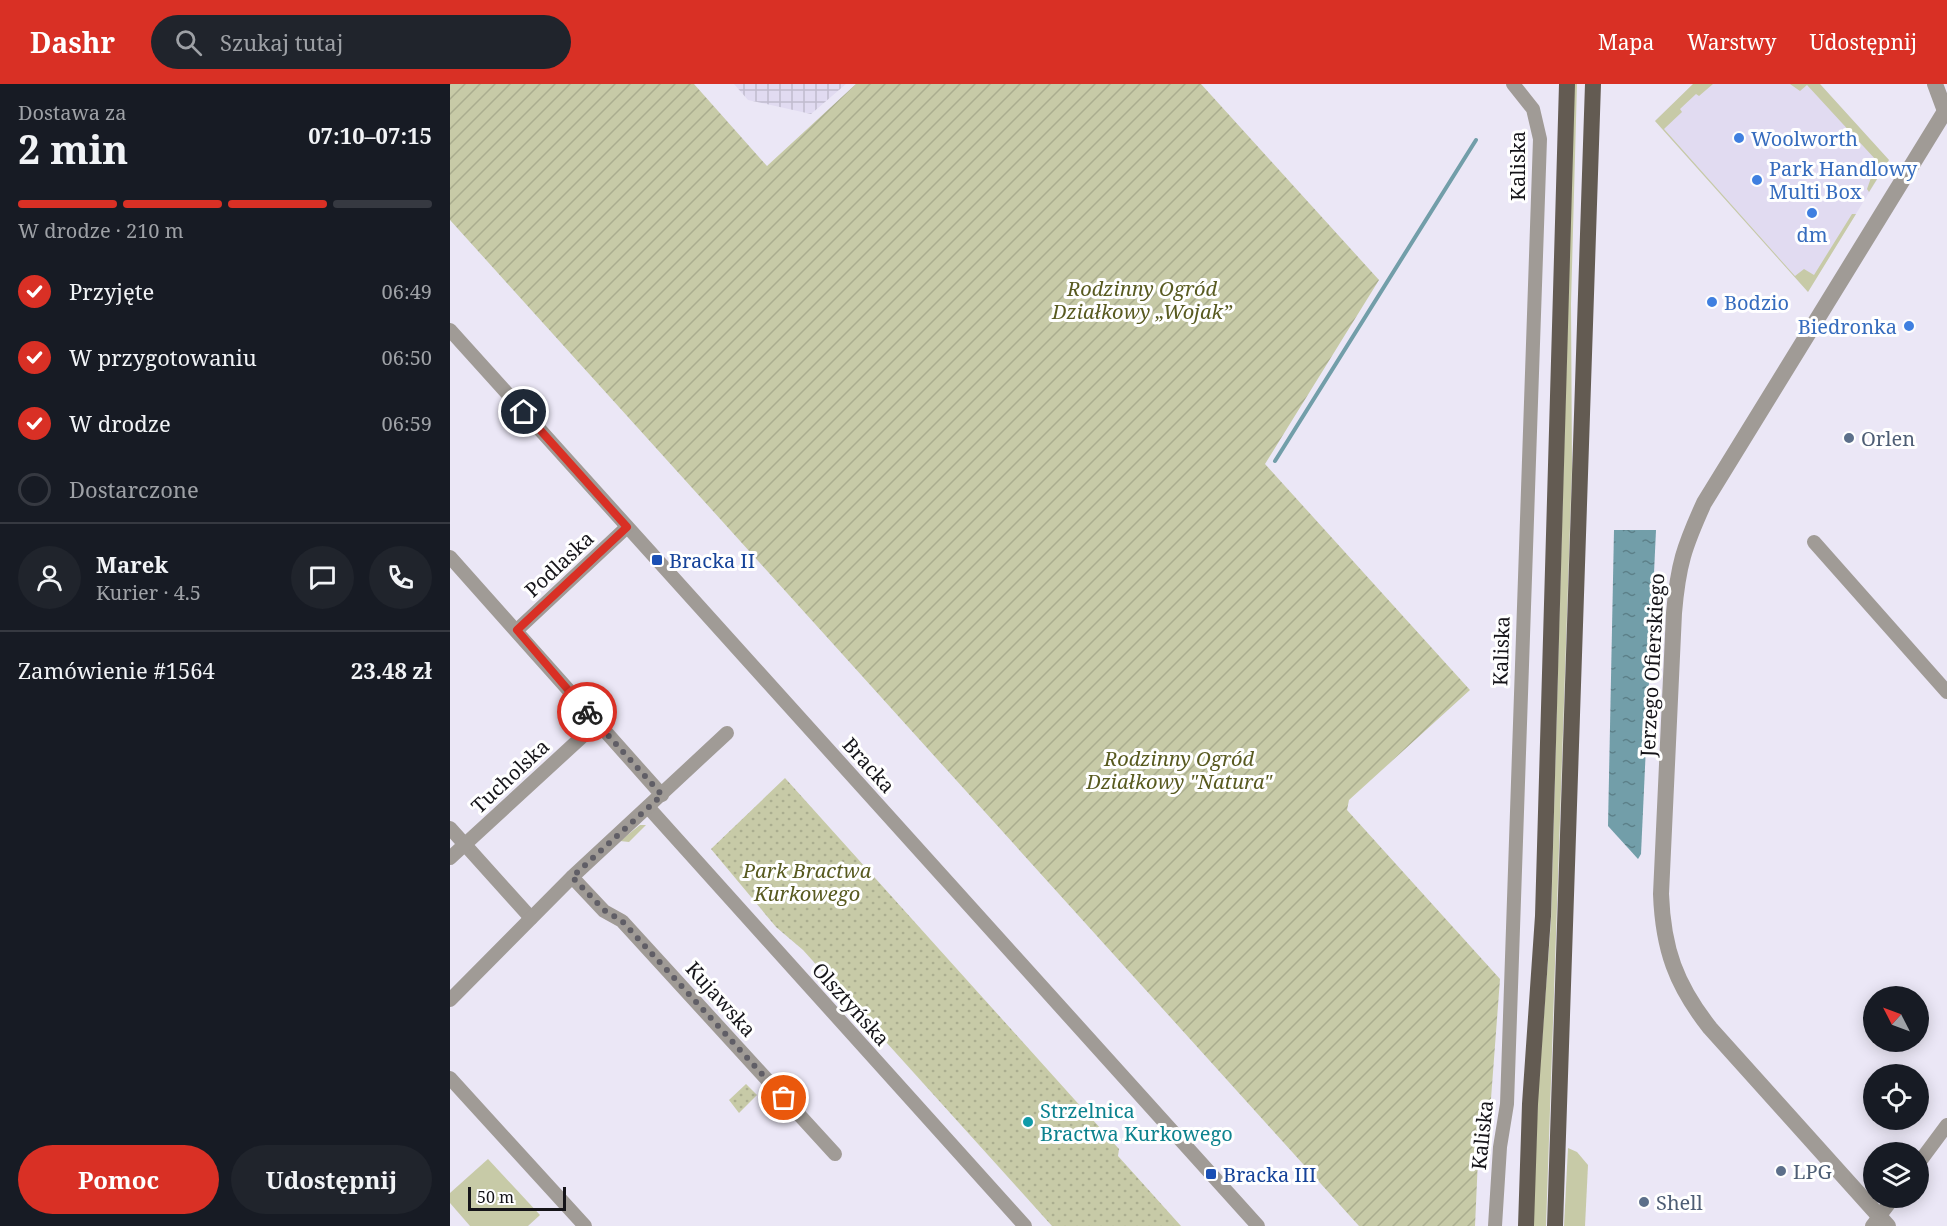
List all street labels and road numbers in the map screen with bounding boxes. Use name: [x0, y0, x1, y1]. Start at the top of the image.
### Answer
street label: Kaliska: [1504, 131, 1531, 201]
street label: Podlaska: [519, 525, 599, 603]
street label: Jerzego Ofierskiego: [1634, 572, 1670, 759]
street label: Kaliska: [1486, 616, 1516, 686]
street label: Bracka: [837, 731, 901, 799]
street label: Tucholska: [465, 733, 555, 819]
street label: Kujawska: [680, 955, 762, 1043]
street label: Olsztyńska: [806, 957, 896, 1051]
street label: Kaliska: [1465, 1099, 1499, 1171]

